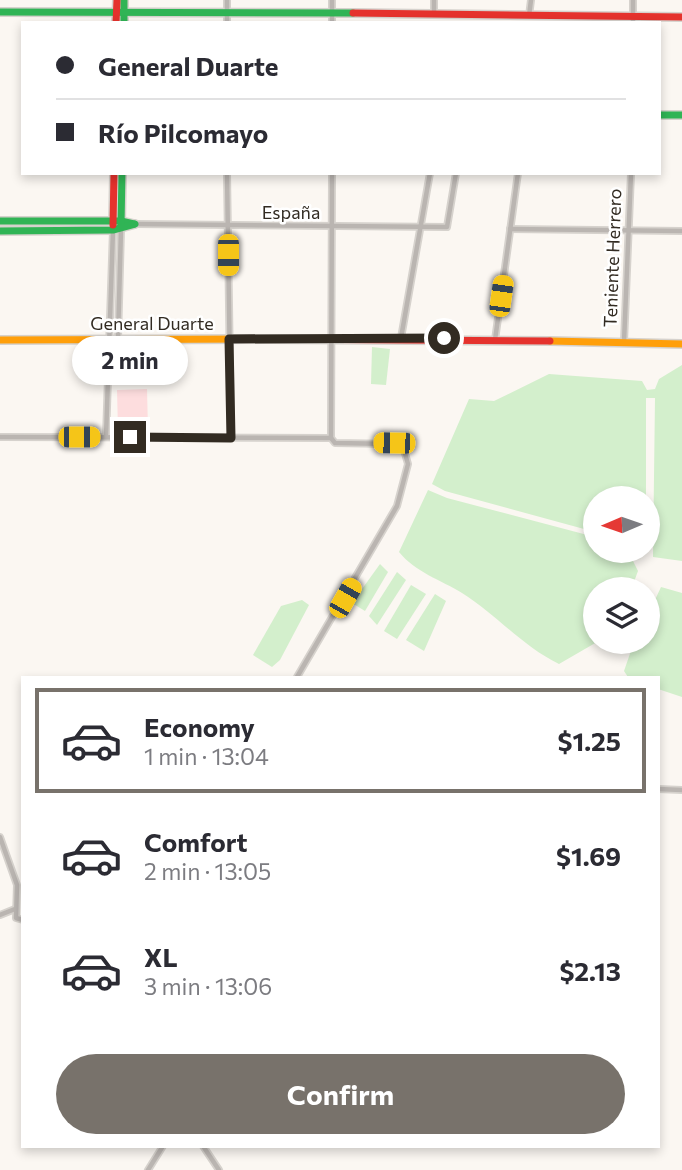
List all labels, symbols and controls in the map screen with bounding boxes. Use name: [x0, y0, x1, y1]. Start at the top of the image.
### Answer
text: General Duarte: [98, 50, 279, 81]
text: Río Pilcomayo: [98, 117, 268, 148]
street label: Teniente Herrero: [599, 188, 625, 328]
street label: España: [262, 201, 320, 223]
car: [218, 234, 239, 276]
car: [488, 274, 515, 318]
street label: General Duarte: [90, 312, 214, 334]
route start: [428, 322, 460, 354]
callout: 2 min: [72, 336, 188, 384]
text: 2 min: [101, 346, 159, 374]
route end: [114, 421, 146, 453]
car: [59, 427, 101, 448]
car: [373, 432, 416, 454]
north arrow: [583, 486, 660, 564]
map controls: [583, 486, 660, 654]
car: [326, 575, 365, 621]
button: layers: [583, 577, 660, 654]
icon: car: [60, 709, 123, 772]
text: Economy: [144, 711, 255, 742]
text: $1.25: [557, 725, 621, 756]
text: 1 min · 13:04: [144, 742, 269, 770]
icon: car: [60, 824, 123, 887]
text: Comfort: [144, 826, 247, 857]
text: $1.69: [556, 840, 621, 871]
text: 2 min · 13:05: [144, 857, 271, 885]
icon: car: [60, 939, 123, 1002]
text: XL: [144, 941, 178, 972]
text: $2.13: [559, 955, 621, 986]
text: 3 min · 13:06: [144, 972, 272, 1000]
button: Confirm: [56, 1054, 625, 1134]

